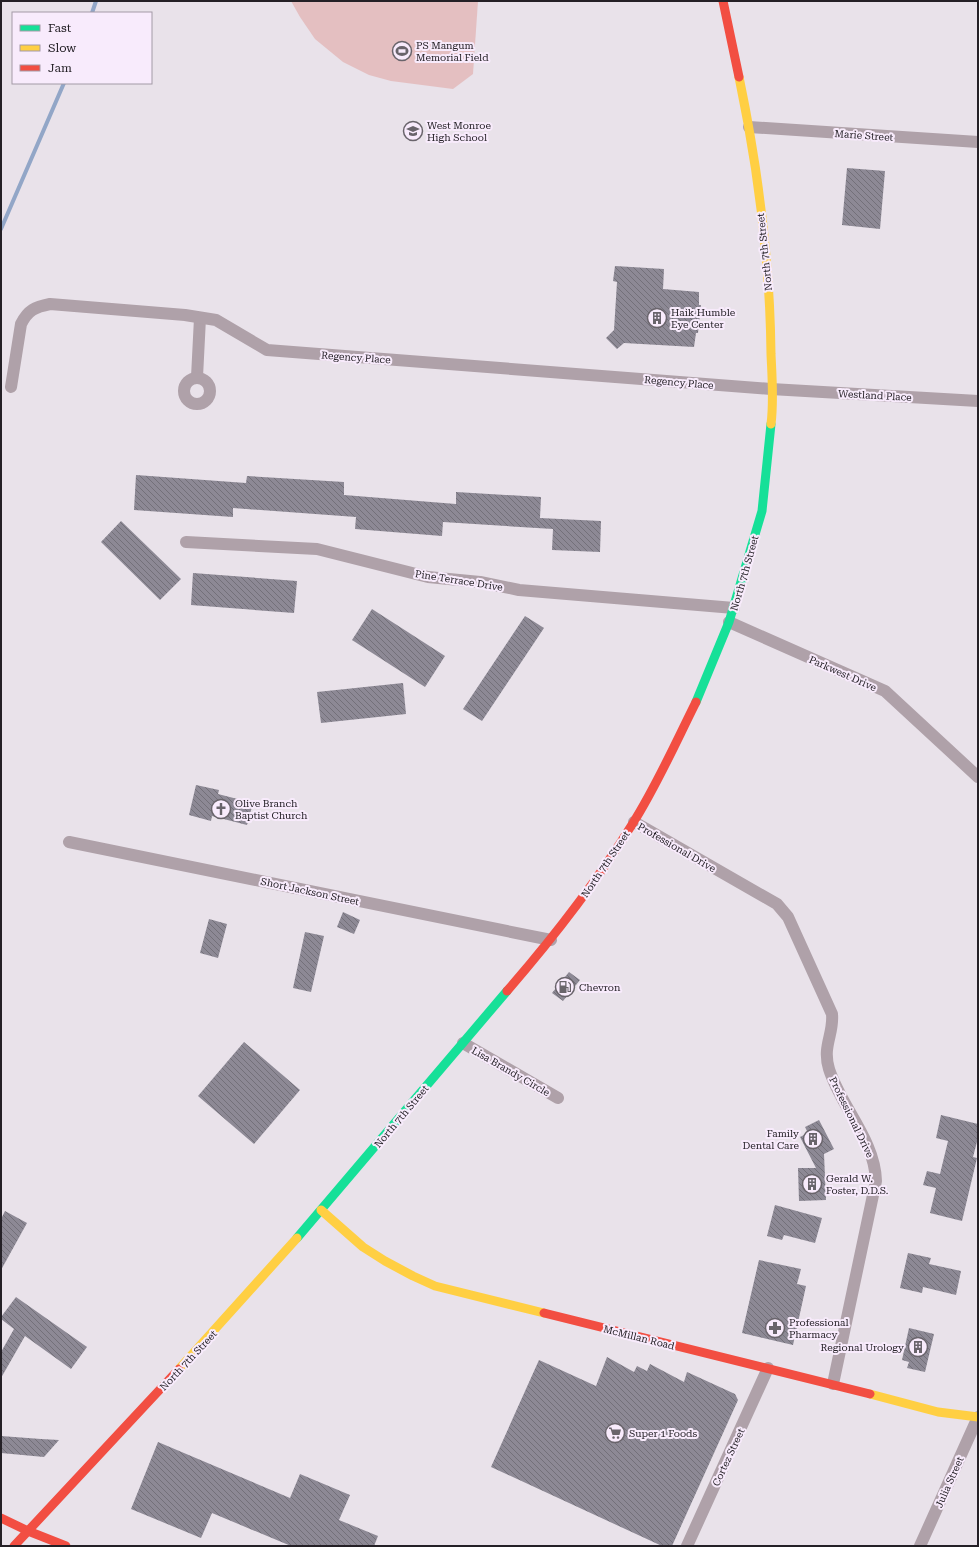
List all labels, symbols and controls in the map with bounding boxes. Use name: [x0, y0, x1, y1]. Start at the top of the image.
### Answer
legend: [12, 12, 152, 84]
text: Fast: [48, 21, 72, 35]
sports icon: PS Mangum Memorial Field: [391, 40, 413, 62]
place label: PS Mangum Memorial Field: [416, 40, 489, 63]
text: Slow: [48, 41, 76, 55]
text: Jam: [48, 61, 72, 75]
school or university icon: West Monroe High School: [402, 120, 424, 142]
place label: West Monroe High School: [427, 120, 491, 143]
street label: Marie Street: [834, 128, 894, 143]
street label: North 7th Street: [755, 212, 774, 291]
building icon: Haik Humble Eye Center: [646, 307, 668, 329]
place label: Haik Humble Eye Center: [671, 307, 736, 330]
street label: Regency Place: [321, 350, 392, 365]
street label: Regency Place: [644, 374, 715, 391]
street label: Westland Place: [838, 388, 912, 403]
street label: North 7th Street: [728, 534, 761, 612]
street label: Pine Terrace Drive: [414, 568, 504, 593]
street label: Parkwest Drive: [807, 654, 879, 693]
church icon: Olive Branch Baptist Church: [210, 798, 232, 820]
place label: Olive Branch Baptist Church: [235, 798, 308, 821]
street label: Professional Drive: [636, 821, 718, 875]
street label: North 7th Street: [579, 829, 632, 900]
street label: Short Jackson Street: [260, 876, 360, 907]
fuel station icon: Chevron: [554, 976, 576, 998]
place label: Chevron: [579, 982, 621, 993]
street label: Lisa Brandy Circle: [470, 1045, 552, 1098]
street label: Professional Drive: [827, 1075, 876, 1160]
street label: North 7th Street: [372, 1083, 431, 1150]
place label: Family Dental Care: [742, 1128, 800, 1151]
building icon: Family Dental Care: [802, 1128, 824, 1150]
building icon: Gerald W. Foster, D.D.S.: [801, 1173, 823, 1195]
place label: Gerald W. Foster, D.D.S.: [826, 1173, 888, 1196]
pharmacy icon: Professional Pharmacy: [764, 1317, 786, 1339]
place label: Professional Pharmacy: [789, 1317, 849, 1340]
street label: McMillan Road: [602, 1323, 676, 1352]
street label: North 7th Street: [158, 1328, 219, 1393]
building icon: Regional Urology: [907, 1336, 929, 1358]
place label: Regional Urology: [820, 1342, 904, 1353]
supermarket icon: Super 1 Foods: [604, 1422, 626, 1444]
street label: Cortez Street: [710, 1426, 747, 1488]
place label: Super 1 Foods: [629, 1428, 698, 1439]
street label: Julia Street: [933, 1455, 966, 1509]

